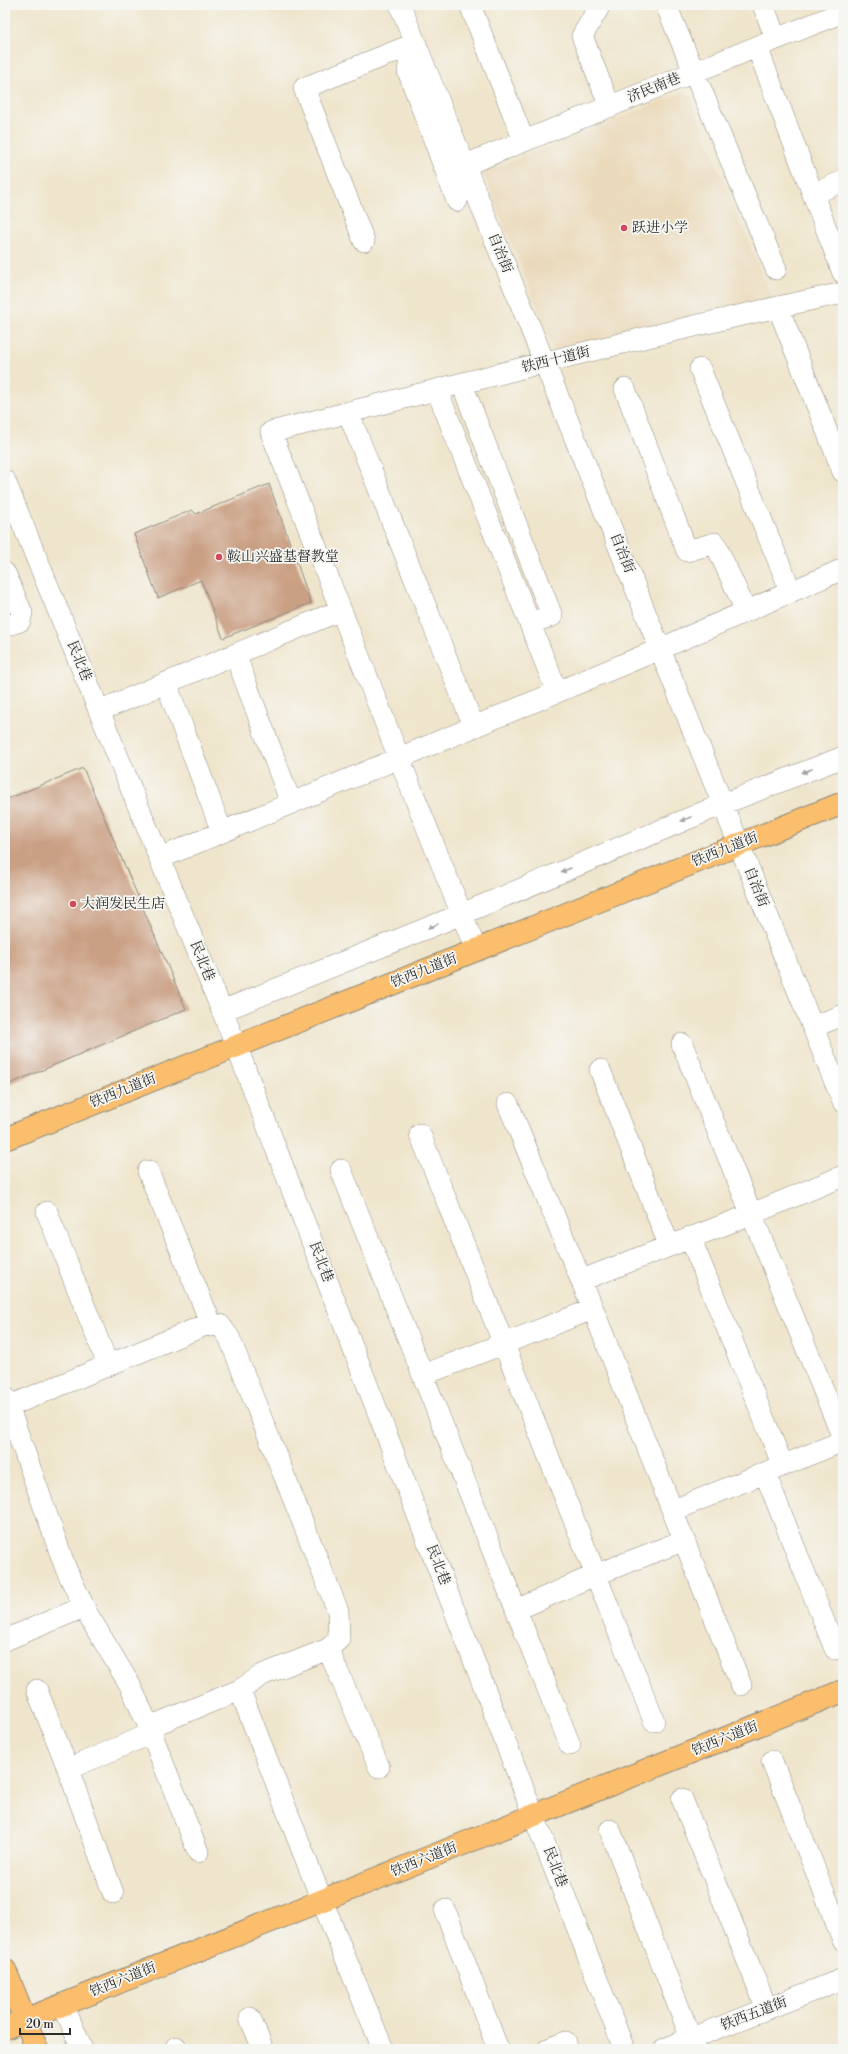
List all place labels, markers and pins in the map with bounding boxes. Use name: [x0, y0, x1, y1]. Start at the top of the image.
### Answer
place label: 跃进小学: [632, 219, 688, 237]
marker: 跃进小学: [619, 223, 629, 233]
place label: 鞍山兴盛基督教堂: [227, 548, 339, 566]
marker: 鞍山兴盛基督教堂: [214, 552, 224, 562]
place label: 大润发民生店: [81, 895, 165, 913]
marker: 大润发民生店: [68, 899, 78, 909]

